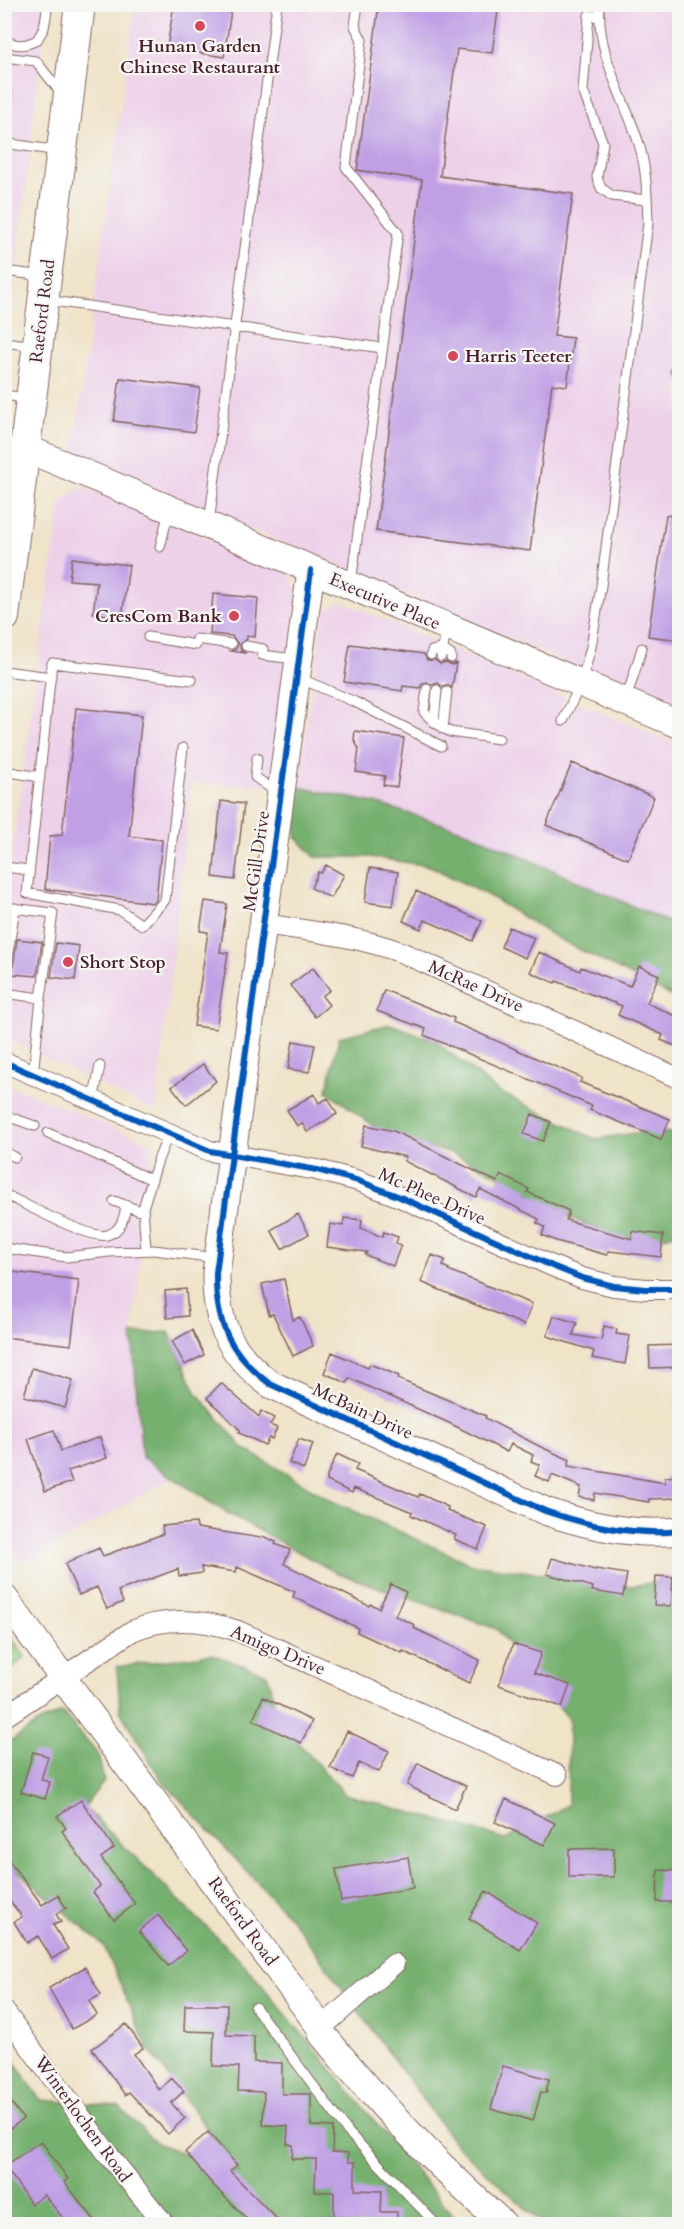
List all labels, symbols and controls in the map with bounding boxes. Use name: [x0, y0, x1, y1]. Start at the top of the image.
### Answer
marker: Hunan Garden Chinese Restaurant: [193, 19, 207, 33]
place label: Hunan Garden Chinese Restaurant: [120, 34, 281, 80]
street label: Raeford Road: [24, 257, 61, 364]
place label: Harris Teeter: [465, 344, 572, 369]
marker: Harris Teeter: [446, 349, 460, 363]
street label: Executive Place: [325, 567, 444, 636]
place label: CresCom Bank: [95, 604, 223, 629]
marker: CresCom Bank: [227, 609, 241, 623]
street label: McGill Drive: [237, 809, 276, 913]
place label: Short Stop: [80, 950, 166, 975]
street label: McRae Drive: [424, 954, 527, 1019]
marker: Short Stop: [61, 955, 75, 969]
street label: Mc Phee Drive: [374, 1162, 490, 1231]
street label: McBain Drive: [308, 1377, 417, 1446]
street label: Amigo Drive: [226, 1619, 329, 1682]
street label: Raeford Road: [202, 1872, 284, 1971]
street label: Winterlochen Road: [28, 2050, 137, 2188]

